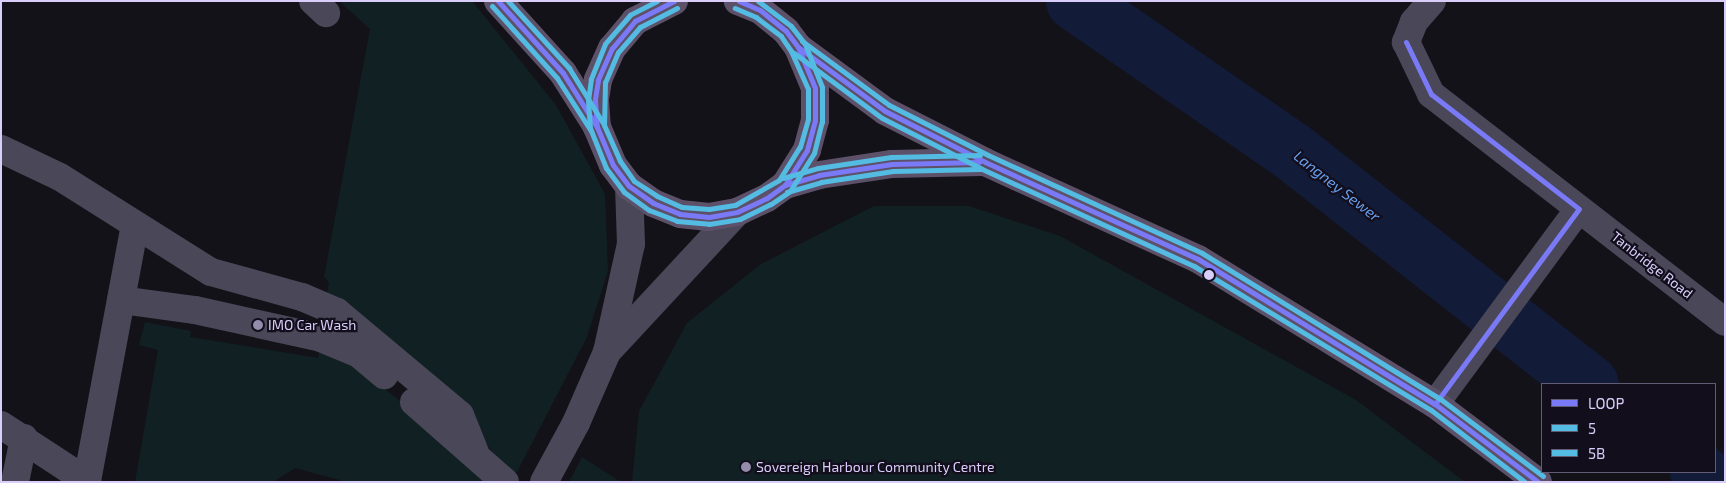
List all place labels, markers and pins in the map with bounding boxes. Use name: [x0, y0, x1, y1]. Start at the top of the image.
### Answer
unlabelled marker: [1204, 270, 1214, 280]
place label: IMO Car Wash: [268, 317, 357, 333]
marker: IMO Car Wash: [252, 319, 264, 331]
place label: Sovereign Harbour Community Centre: [756, 459, 995, 475]
marker: Sovereign Harbour Community Centre: [740, 461, 752, 473]

